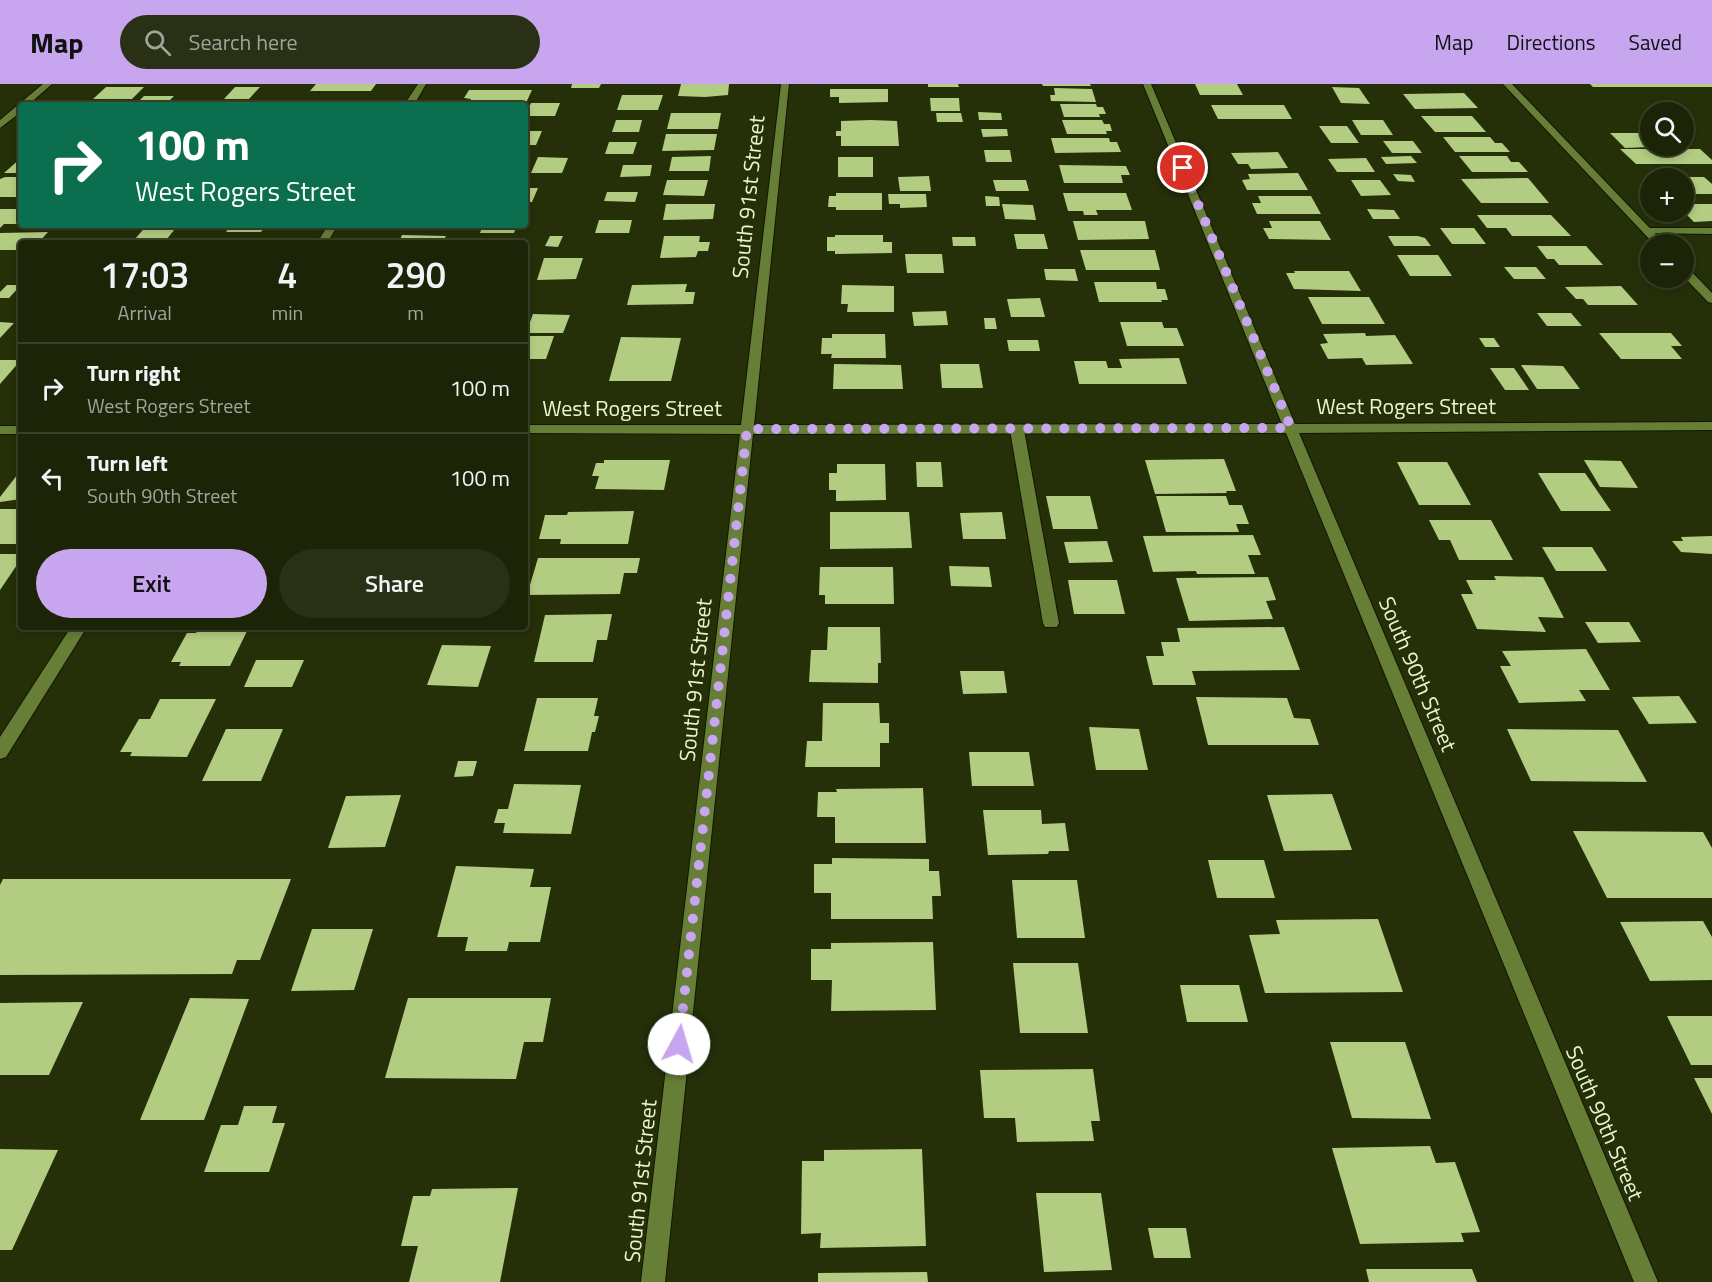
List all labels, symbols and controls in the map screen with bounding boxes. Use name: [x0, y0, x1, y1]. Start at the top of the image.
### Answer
search box: [120, 15, 540, 69]
text: Map: [30, 21, 84, 64]
text: Search here: [189, 25, 298, 59]
icon: search: [141, 26, 174, 59]
text: Map: [1434, 26, 1474, 58]
text: Directions: [1507, 26, 1596, 58]
text: Saved: [1629, 26, 1682, 58]
map controls: [1640, 102, 1694, 288]
button: search: [1640, 102, 1694, 156]
text: 100 m: [135, 112, 250, 176]
street label: South 91st Street: [723, 114, 773, 280]
icon: right: [36, 126, 114, 204]
pin: [1157, 142, 1208, 193]
icon: arrive: [1166, 151, 1199, 184]
button: +: [1640, 168, 1694, 222]
text: West Rogers Street: [135, 170, 356, 211]
button: −: [1640, 234, 1694, 288]
text: 17:03: [100, 247, 189, 302]
text: 4: [277, 247, 297, 302]
text: 290: [385, 247, 446, 302]
text: Arrival: [118, 297, 172, 328]
text: min: [271, 297, 303, 328]
text: m: [407, 297, 424, 328]
text: Turn right: [87, 356, 181, 390]
text: 100 m: [450, 371, 510, 405]
icon: right: [36, 372, 69, 405]
street label: West Rogers Street: [1316, 389, 1496, 423]
text: West Rogers Street: [87, 390, 250, 421]
street label: West Rogers Street: [542, 391, 722, 425]
text: Turn left: [87, 446, 168, 480]
text: 100 m: [450, 461, 510, 495]
icon: left: [36, 462, 69, 495]
text: South 90th Street: [87, 480, 237, 511]
button: Exit: [36, 549, 267, 618]
button: Share: [279, 549, 510, 618]
street label: South 90th Street: [1370, 591, 1466, 757]
street label: South 91st Street: [670, 597, 720, 763]
position arrow: [647, 1012, 711, 1076]
street label: South 90th Street: [1557, 1040, 1653, 1206]
street label: South 91st Street: [615, 1098, 665, 1264]

